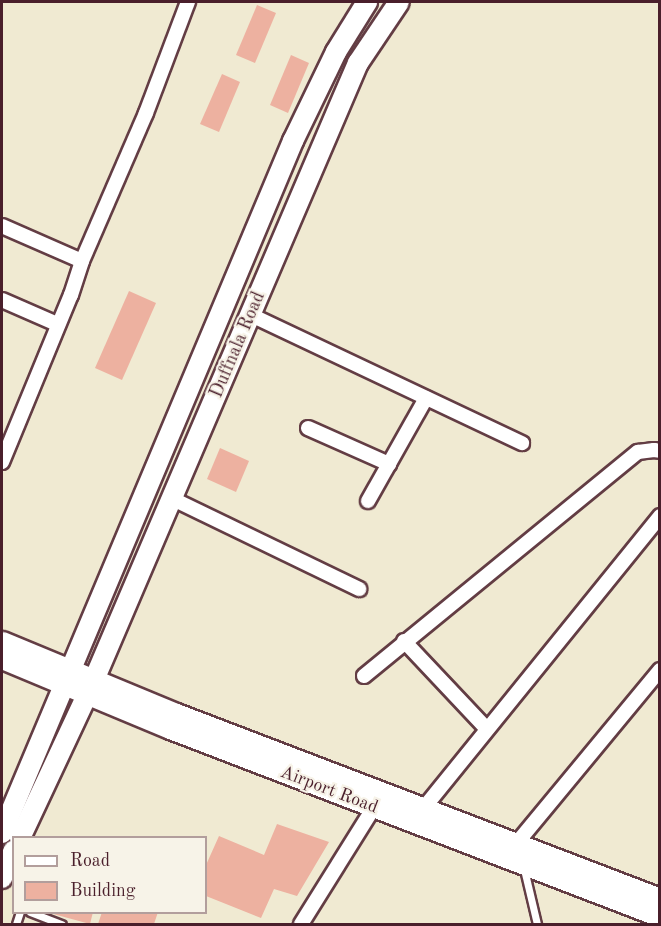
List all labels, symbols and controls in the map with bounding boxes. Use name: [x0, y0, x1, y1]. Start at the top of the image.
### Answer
street label: Duffnala Road: [206, 289, 270, 401]
street label: Airport Road: [277, 761, 381, 819]
legend: [12, 836, 207, 914]
text: Road: [70, 852, 110, 870]
text: Building: [70, 882, 135, 900]

